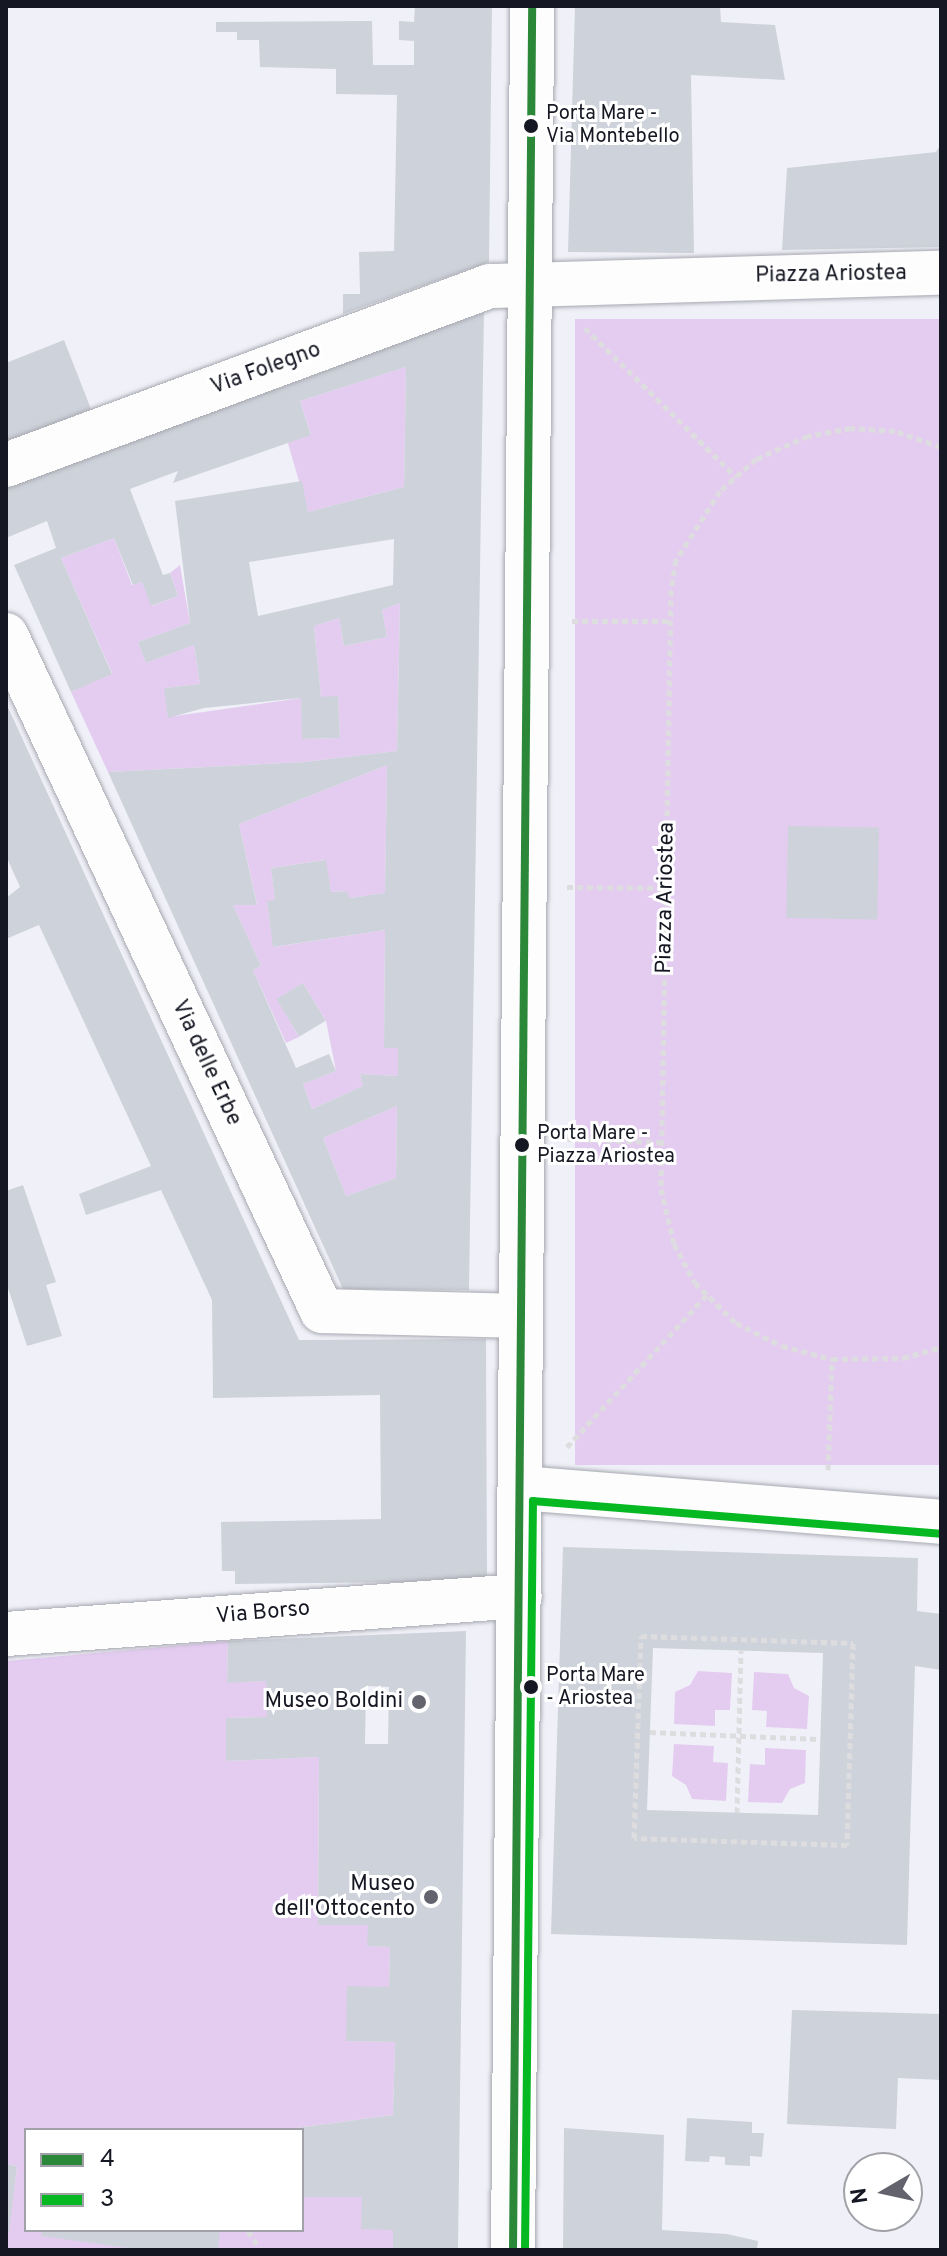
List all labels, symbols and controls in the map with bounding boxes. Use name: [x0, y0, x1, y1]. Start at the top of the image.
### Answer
place label: Porta Mare - Via Montebello: [546, 102, 680, 149]
marker: Porta Mare - Via Montebello: [523, 118, 539, 134]
street label: Piazza Ariostea: [755, 260, 907, 290]
street label: Via Folegno: [207, 337, 325, 401]
street label: Piazza Ariostea: [651, 822, 681, 974]
street label: Via delle Erbe: [165, 996, 247, 1130]
place label: Porta Mare - Piazza Ariostea: [537, 1122, 676, 1169]
marker: Porta Mare - Piazza Ariostea: [514, 1137, 530, 1153]
street label: Via Borso: [215, 1596, 311, 1630]
place label: Porta Mare - Ariostea: [546, 1664, 645, 1711]
marker: Porta Mare - Ariostea: [523, 1679, 539, 1695]
place label: Museo Boldini: [265, 1689, 403, 1715]
marker: Museo Boldini: [410, 1693, 428, 1711]
place label: Museo dell'Ottocento: [274, 1871, 415, 1922]
marker: Museo dell'Ottocento: [422, 1888, 440, 1906]
legend: [24, 2128, 304, 2232]
text: 4: [100, 2145, 115, 2175]
north arrow: [843, 2152, 923, 2232]
text: 3: [100, 2185, 114, 2215]
text: N: [846, 2186, 875, 2205]

